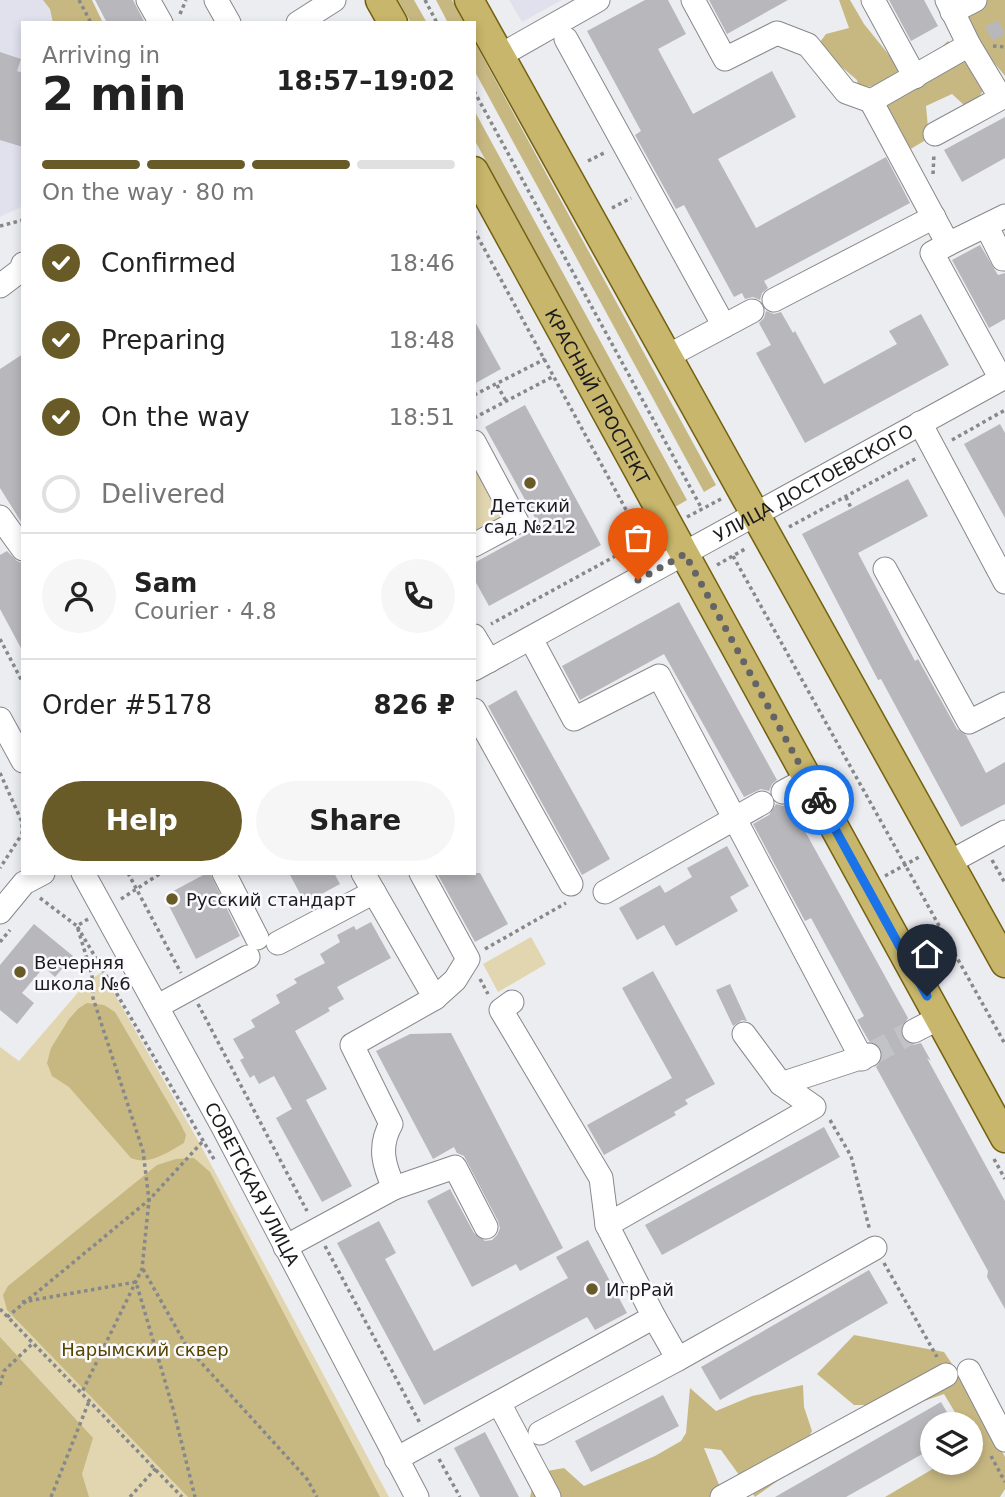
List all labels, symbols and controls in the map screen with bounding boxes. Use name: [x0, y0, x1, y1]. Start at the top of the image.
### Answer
text: Arriving in: [42, 42, 160, 68]
text: 18:57–19:02: [276, 66, 455, 96]
text: 2 min: [42, 67, 186, 121]
text: On the way · 80 m: [42, 179, 254, 205]
icon: check: [42, 244, 80, 282]
text: Confirmed: [101, 248, 236, 278]
text: 18:46: [389, 250, 455, 276]
street label: КРАСНЫЙ ПРОСПЕКТ: [541, 305, 655, 489]
icon: check: [42, 321, 80, 359]
text: Preparing: [101, 325, 226, 355]
text: 18:48: [389, 327, 455, 353]
icon: check: [42, 398, 80, 436]
text: On the way: [101, 402, 250, 432]
text: 18:51: [389, 404, 455, 430]
street label: УЛИЦА ДОСТОЕВСКОГО: [710, 419, 917, 546]
marker: Детский сад №212: [522, 475, 538, 491]
text: Delivered: [101, 479, 225, 509]
place label: Детский сад №212: [484, 495, 576, 537]
pin: [608, 508, 668, 580]
icon: bag: [619, 519, 657, 557]
button: person: [42, 559, 116, 633]
button: phone: [381, 559, 455, 633]
text: Sam: [134, 568, 197, 598]
text: Courier · 4.8: [134, 598, 277, 624]
text: Order #5178: [42, 690, 212, 720]
text: 826 ₽: [374, 690, 455, 720]
courier: [784, 765, 854, 835]
button: Help: [42, 781, 242, 861]
button: Share: [256, 781, 455, 861]
icon: bike: [800, 781, 838, 819]
place label: Русский стандарт: [186, 889, 356, 910]
marker: Русский стандарт: [164, 891, 180, 907]
pin: [897, 924, 957, 996]
icon: home: [908, 935, 946, 973]
place label: Вечерняя школа №6: [34, 952, 131, 994]
marker: Вечерняя школа №6: [12, 964, 28, 980]
street label: СОВЕТСКАЯ УЛИЦА: [201, 1098, 305, 1270]
place label: ИгрРай: [606, 1279, 674, 1300]
marker: ИгрРай: [584, 1281, 600, 1297]
park label: Нарымский сквер: [61, 1339, 229, 1360]
map controls: [920, 1412, 983, 1475]
button: layers: [920, 1412, 983, 1475]

